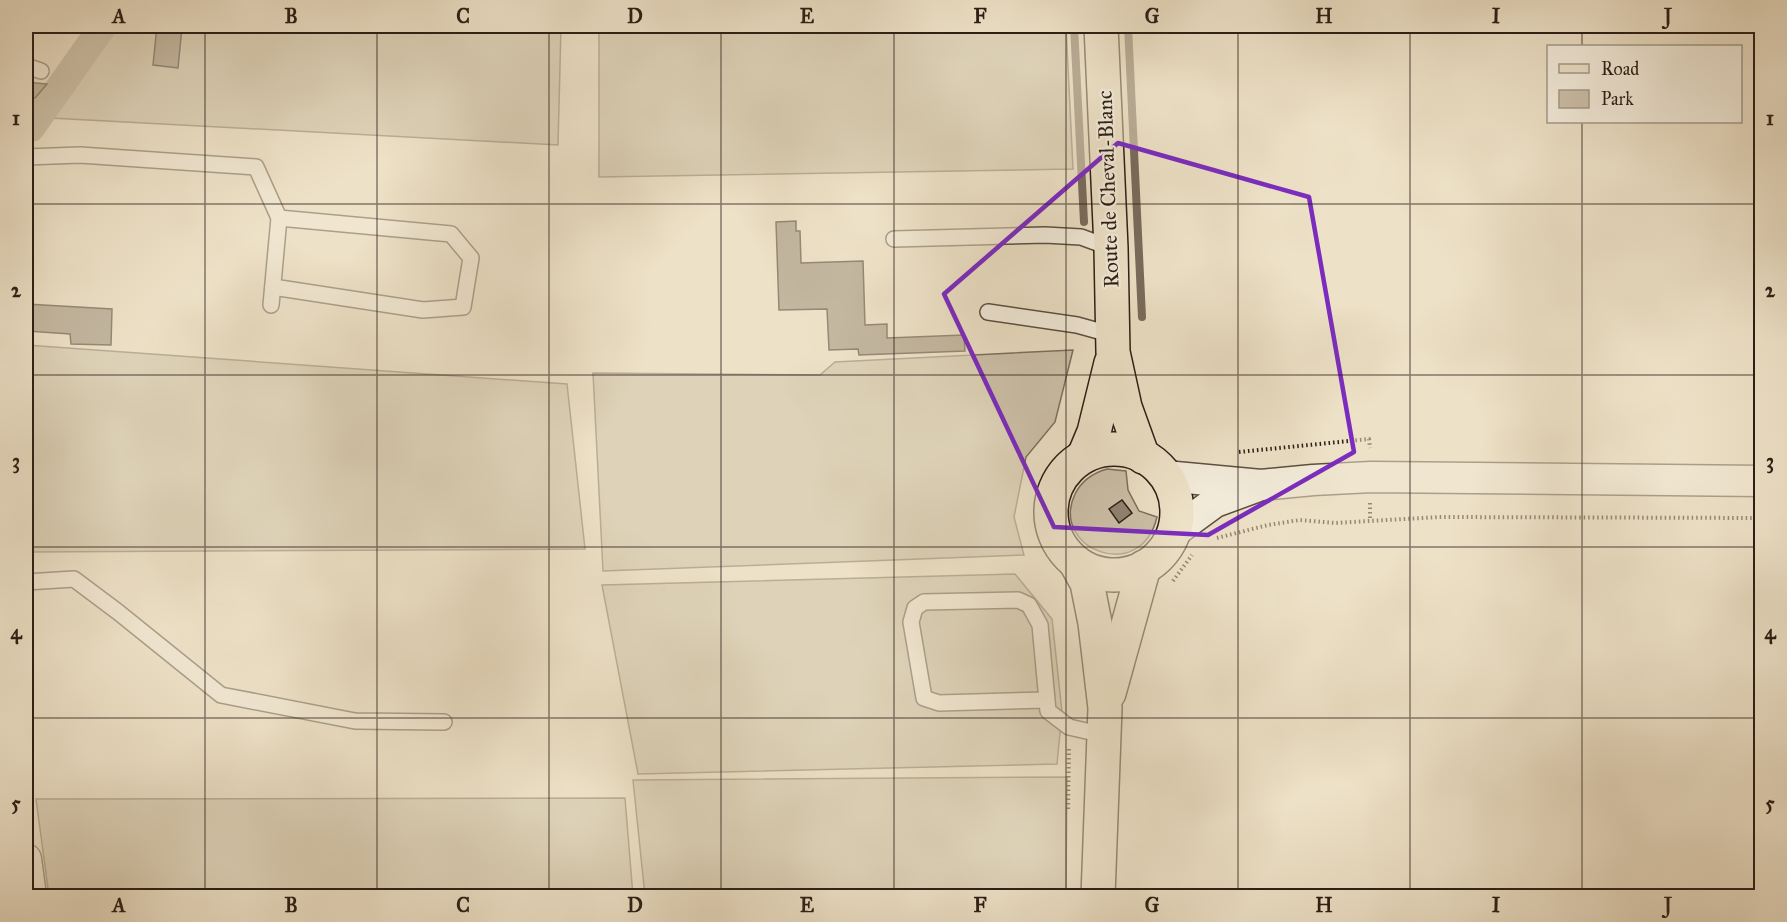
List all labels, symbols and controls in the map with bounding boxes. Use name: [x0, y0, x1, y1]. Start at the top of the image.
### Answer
text: A: [110, 4, 126, 28]
text: B: [284, 4, 298, 28]
text: C: [456, 4, 470, 28]
text: D: [627, 4, 643, 28]
text: E: [800, 4, 815, 28]
text: F: [973, 4, 987, 28]
text: G: [1145, 4, 1160, 28]
text: H: [1315, 4, 1333, 28]
text: I: [1492, 4, 1501, 28]
text: J: [1661, 4, 1673, 30]
legend: [1547, 45, 1742, 123]
text: Road: [1601, 58, 1639, 80]
text: Park: [1601, 88, 1634, 110]
street label: Route de Cheval-Blanc: [1092, 90, 1124, 288]
text: 1: [12, 106, 20, 130]
text: 1: [1766, 106, 1774, 130]
text: 2: [11, 278, 22, 302]
text: 2: [1765, 278, 1776, 302]
text: 3: [12, 449, 20, 474]
text: 3: [1766, 449, 1774, 474]
text: 4: [10, 620, 22, 645]
text: 4: [1764, 620, 1776, 645]
text: 5: [11, 791, 21, 815]
text: 5: [1765, 791, 1775, 815]
text: A: [110, 893, 126, 917]
text: B: [284, 893, 298, 917]
text: C: [456, 893, 470, 917]
text: D: [627, 893, 643, 917]
text: E: [800, 893, 815, 917]
text: F: [973, 893, 987, 917]
text: G: [1145, 893, 1160, 917]
text: H: [1315, 893, 1333, 917]
text: I: [1492, 893, 1501, 917]
text: J: [1661, 893, 1673, 919]

